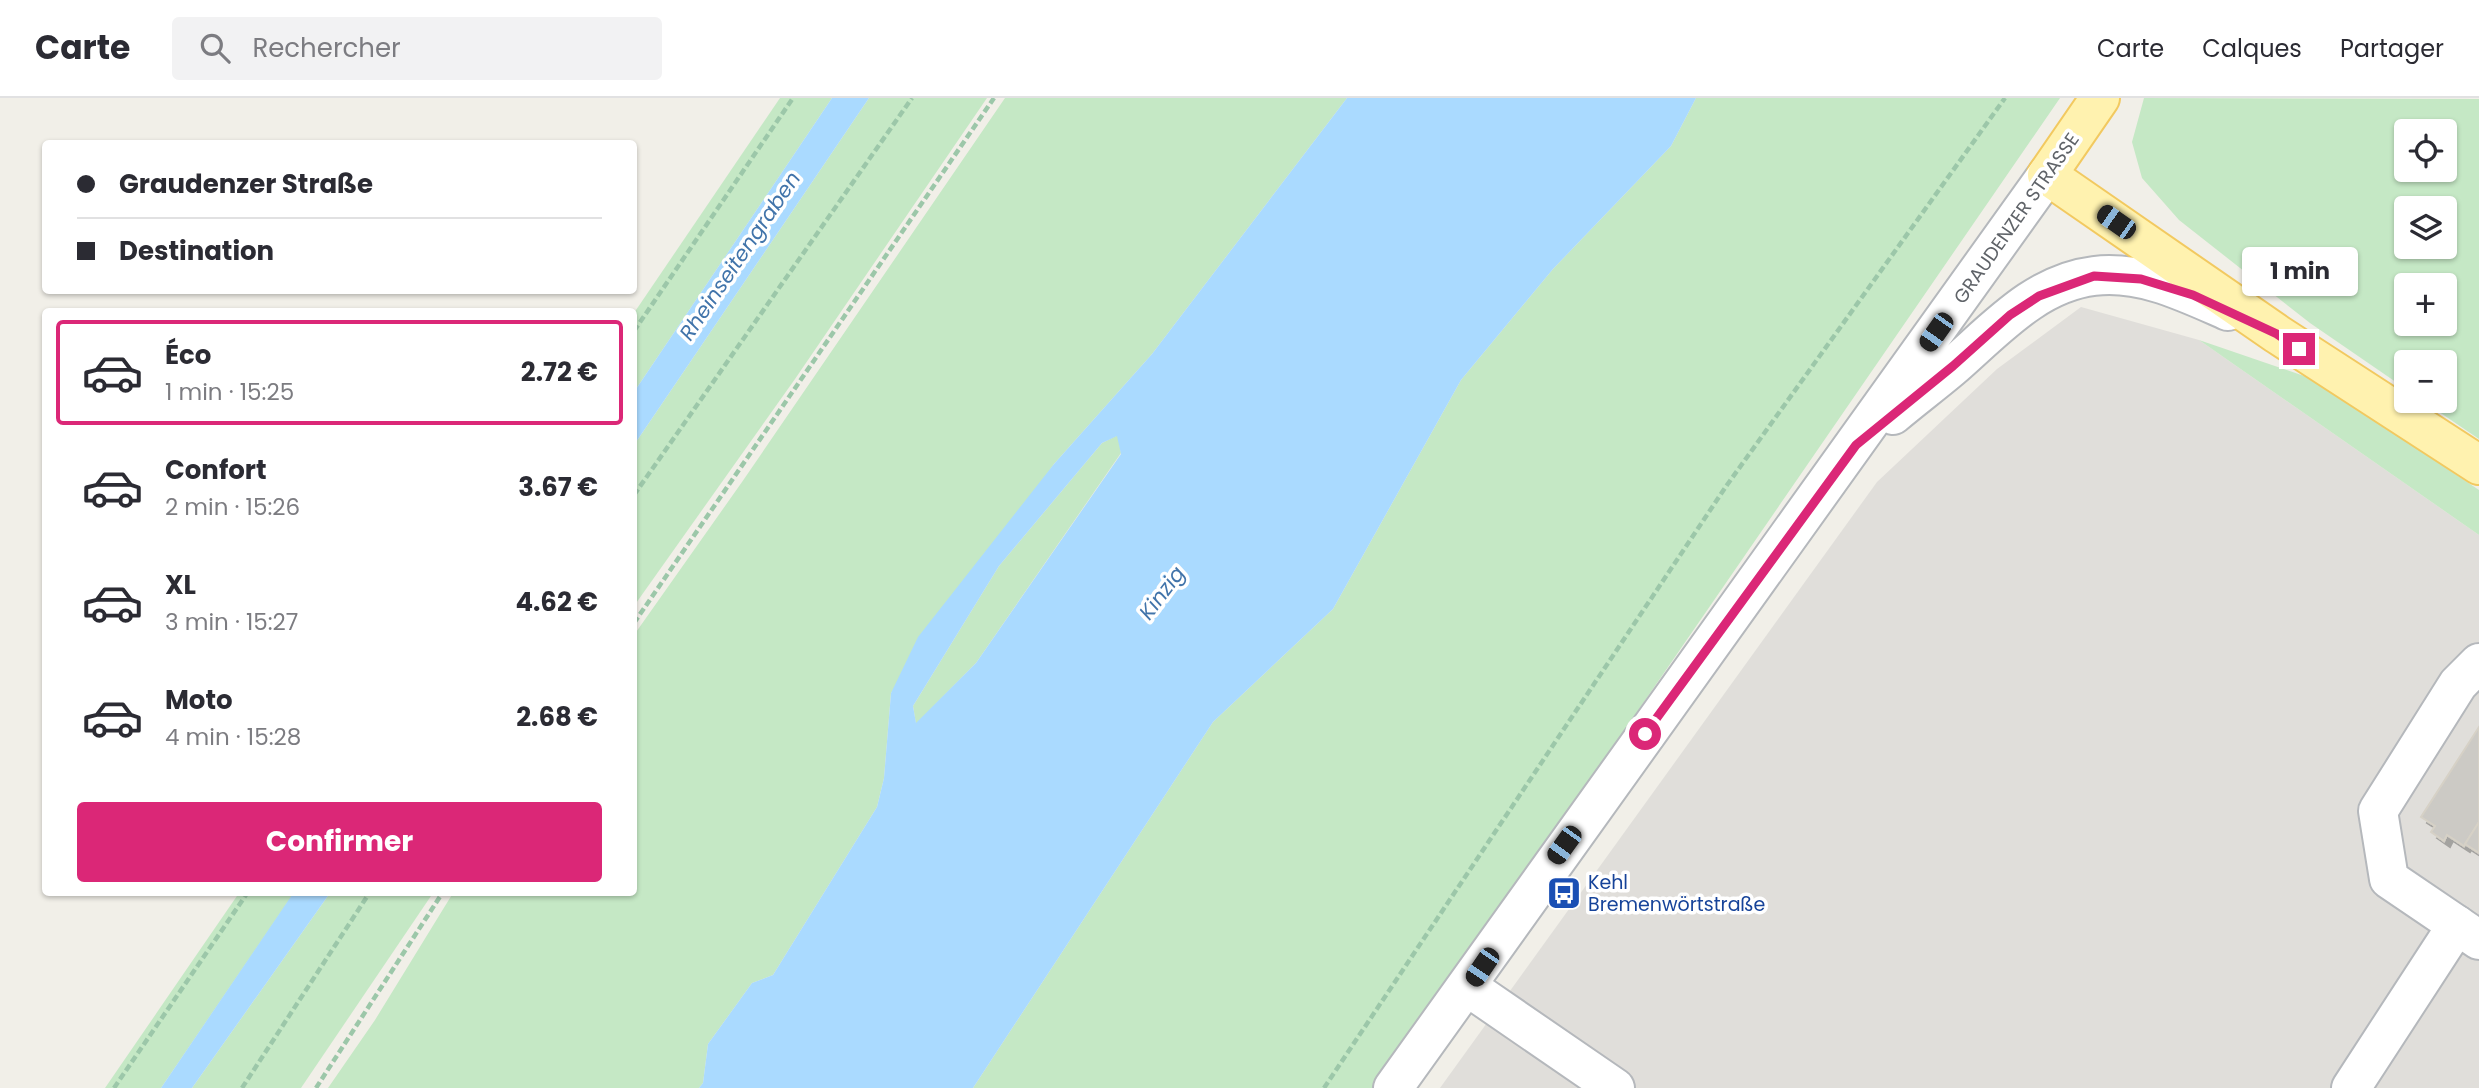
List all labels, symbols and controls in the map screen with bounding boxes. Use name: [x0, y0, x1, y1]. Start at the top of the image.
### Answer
search box: [172, 17, 662, 80]
text: Carte: [35, 24, 130, 71]
icon: search: [196, 29, 234, 67]
text: Rechercher: [252, 30, 401, 66]
text: Carte: [2097, 32, 2164, 65]
text: Calques: [2202, 32, 2302, 65]
text: Partager: [2340, 32, 2444, 65]
map controls: [2394, 119, 2457, 413]
button: locate: [2394, 119, 2457, 182]
street label: GRAUDENZER STRASSE: [1947, 127, 2086, 309]
text: Graudenzer Straße: [119, 166, 373, 202]
water label: Rheinseitengraben: [672, 166, 807, 346]
button: layers: [2394, 196, 2457, 259]
car: [2093, 201, 2140, 243]
text: Destination: [119, 233, 274, 269]
callout: 1 min: [2241, 247, 2357, 296]
text: 1 min: [2270, 255, 2330, 287]
button: +: [2394, 273, 2457, 336]
car: [1916, 309, 1957, 355]
route end: [2283, 333, 2315, 365]
text: Éco: [165, 337, 211, 373]
icon: car: [81, 341, 144, 404]
button: −: [2394, 350, 2457, 413]
text: 2.72 €: [521, 354, 598, 390]
text: 1 min · 15:25: [165, 376, 294, 408]
text: Confort: [165, 452, 267, 488]
icon: car: [81, 456, 144, 519]
text: 3.67 €: [518, 469, 598, 505]
text: 2 min · 15:26: [165, 491, 300, 523]
water label: Kinzig: [1132, 560, 1191, 625]
text: XL: [165, 567, 196, 603]
icon: car: [81, 571, 144, 634]
text: 4.62 €: [515, 584, 598, 620]
text: 3 min · 15:27: [165, 606, 298, 638]
text: Moto: [165, 682, 233, 718]
icon: car: [81, 686, 144, 749]
text: 2.68 €: [516, 699, 598, 735]
route start: [1629, 718, 1661, 750]
text: 4 min · 15:28: [165, 721, 301, 753]
button: Confirmer: [77, 802, 602, 882]
car: [1544, 822, 1585, 868]
place label: Kehl Bremenwörtstraße: [1588, 869, 1765, 918]
bus stop icon: Kehl Bremenwörtstraße: [1545, 874, 1583, 912]
car: [1462, 944, 1503, 990]

